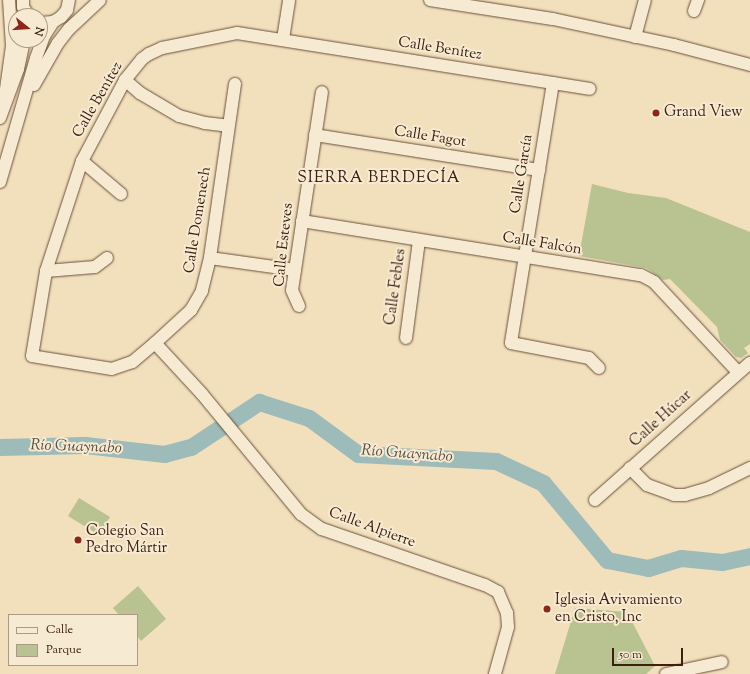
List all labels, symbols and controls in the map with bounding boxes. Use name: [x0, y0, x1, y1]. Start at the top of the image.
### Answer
north arrow: [8, 8, 48, 48]
text: N: [30, 25, 47, 38]
street label: Calle Benítez: [397, 34, 483, 64]
street label: Calle Benítez: [69, 59, 127, 141]
place label: Grand View: [664, 104, 743, 122]
marker: Grand View: [651, 108, 661, 118]
street label: Calle Fagot: [393, 122, 467, 152]
street label: Calle García: [507, 133, 537, 215]
street label: Calle Domenech: [181, 165, 215, 275]
district label: SIERRA BERDECÍA: [297, 169, 461, 189]
street label: Calle Esteves: [271, 202, 297, 288]
street label: Calle Falcón: [501, 229, 583, 259]
street label: Calle Febles: [382, 248, 410, 326]
street label: Calle Húcar: [626, 387, 696, 451]
water label: Río Guaynabo: [30, 437, 122, 459]
water label: Río Guaynabo: [361, 442, 453, 468]
street label: Calle Alpierre: [326, 504, 418, 552]
place label: Colegio San Pedro Mártir: [86, 522, 167, 557]
marker: Colegio San Pedro Mártir: [73, 535, 83, 545]
place label: Iglesia Avivamiento en Cristo, Inc: [555, 591, 682, 626]
marker: Iglesia Avivamiento en Cristo, Inc: [542, 604, 552, 614]
legend: [8, 614, 138, 666]
text: Calle: [46, 621, 73, 639]
scale bar: [614, 640, 685, 666]
text: Parque: [46, 641, 82, 659]
text: 50 m: [619, 646, 642, 664]

